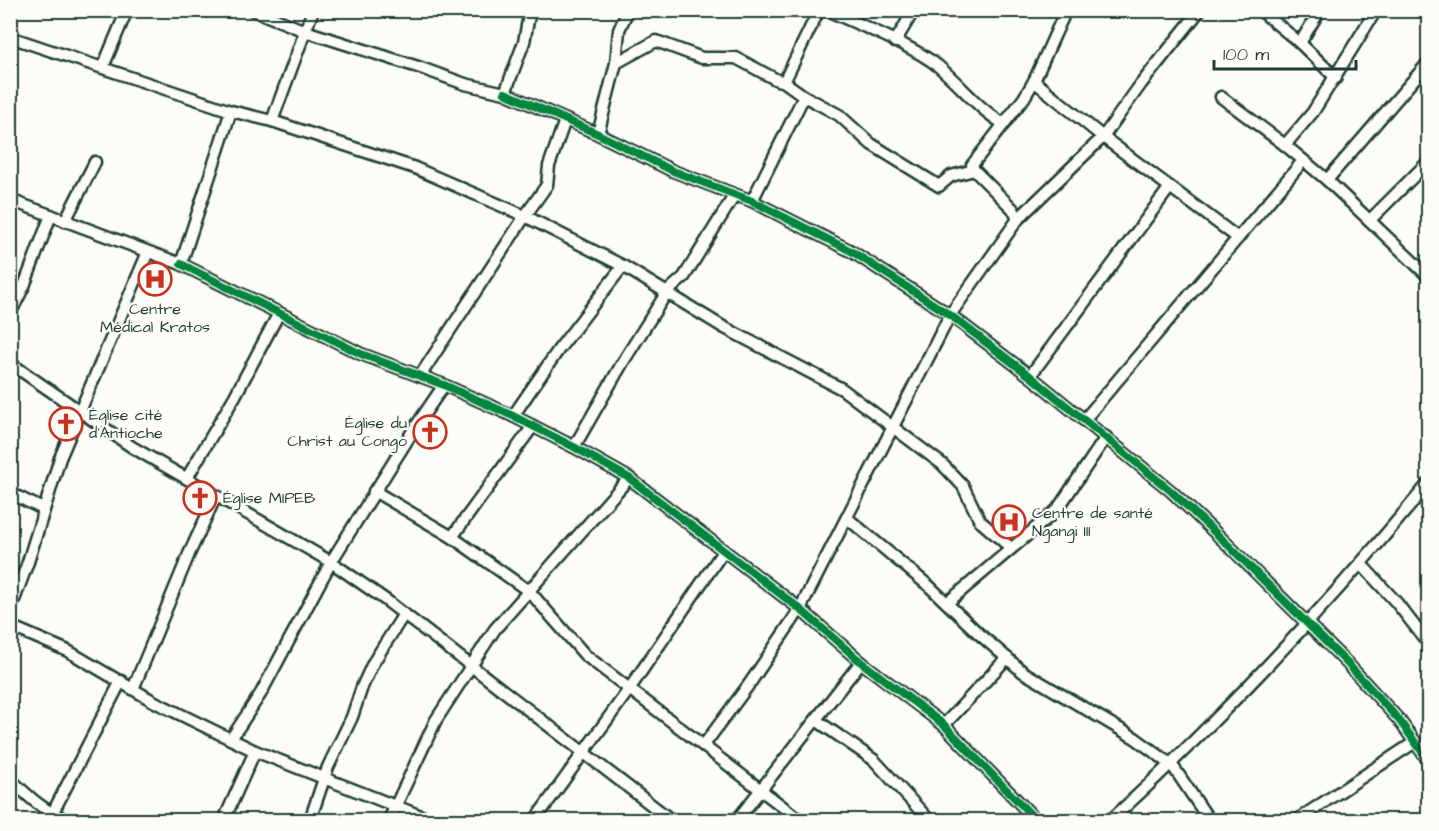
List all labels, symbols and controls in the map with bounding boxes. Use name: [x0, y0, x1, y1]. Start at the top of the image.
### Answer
scale bar: [1214, 33, 1356, 71]
text: 100 m: [1223, 42, 1269, 67]
hospital icon: Centre Médical Kratos: [137, 261, 173, 297]
place label: Centre Médical Kratos: [100, 298, 210, 338]
place label: Église cité d'Antioche: [89, 404, 163, 444]
church icon: Église cité d'Antioche: [48, 406, 84, 442]
place label: Église du Christ au Congo: [287, 412, 407, 453]
church icon: Église du Christ au Congo: [412, 414, 448, 450]
church icon: Église MIPEB: [182, 480, 218, 516]
place label: Église MIPEB: [223, 487, 316, 510]
place label: Centre de santé Ngangi III: [1032, 502, 1153, 543]
hospital icon: Centre de santé Ngangi III: [991, 504, 1027, 540]

